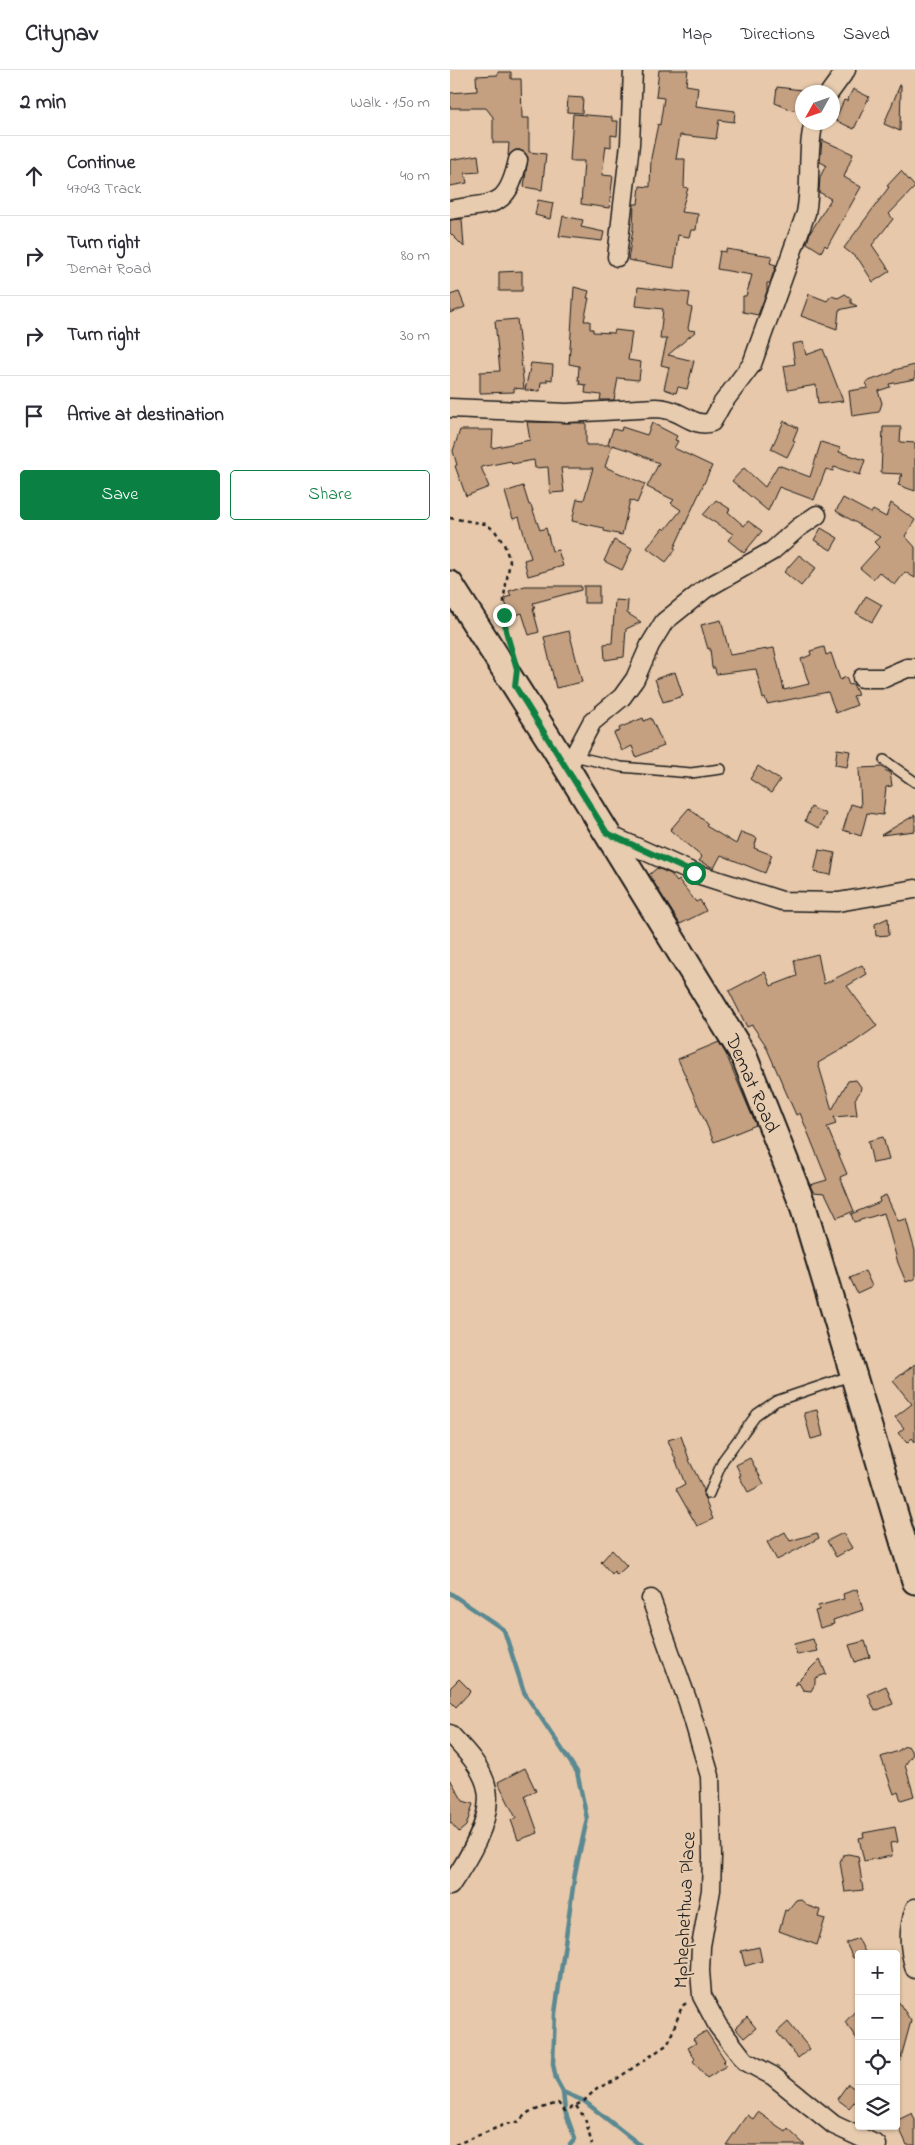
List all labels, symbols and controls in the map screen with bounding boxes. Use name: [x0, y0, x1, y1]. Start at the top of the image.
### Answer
text: Citynav: [25, 17, 98, 52]
text: Map: [682, 22, 712, 48]
text: Directions: [740, 22, 815, 48]
text: Saved: [843, 22, 890, 48]
north arrow: [795, 85, 840, 130]
text: 2 min: [20, 88, 66, 118]
text: Walk · 150 m: [350, 91, 430, 115]
text: Continue: [67, 150, 135, 177]
icon: ahead: [20, 162, 48, 190]
text: 40 m: [400, 164, 430, 188]
text: 47043 Track: [67, 177, 141, 201]
text: Turn right: [67, 230, 140, 257]
icon: right: [20, 242, 48, 270]
text: 80 m: [401, 244, 430, 268]
text: Demat Road: [67, 257, 151, 281]
icon: right: [20, 322, 48, 350]
text: Turn right: [67, 322, 140, 349]
text: 30 m: [400, 324, 430, 348]
icon: arrive: [20, 402, 48, 430]
text: Arrive at destination: [67, 402, 224, 429]
button: Save: [20, 470, 220, 520]
button: Share: [230, 470, 430, 520]
route end: [493, 604, 516, 627]
route start: [683, 862, 706, 885]
street label: Demat Road: [716, 1029, 786, 1138]
street label: Mphephethwa Place: [667, 1831, 705, 1989]
map controls: [855, 1950, 900, 2130]
button: +: [855, 1950, 900, 1995]
button: −: [855, 1995, 900, 2040]
button: locate: [855, 2040, 900, 2085]
button: layers: [855, 2085, 900, 2130]

